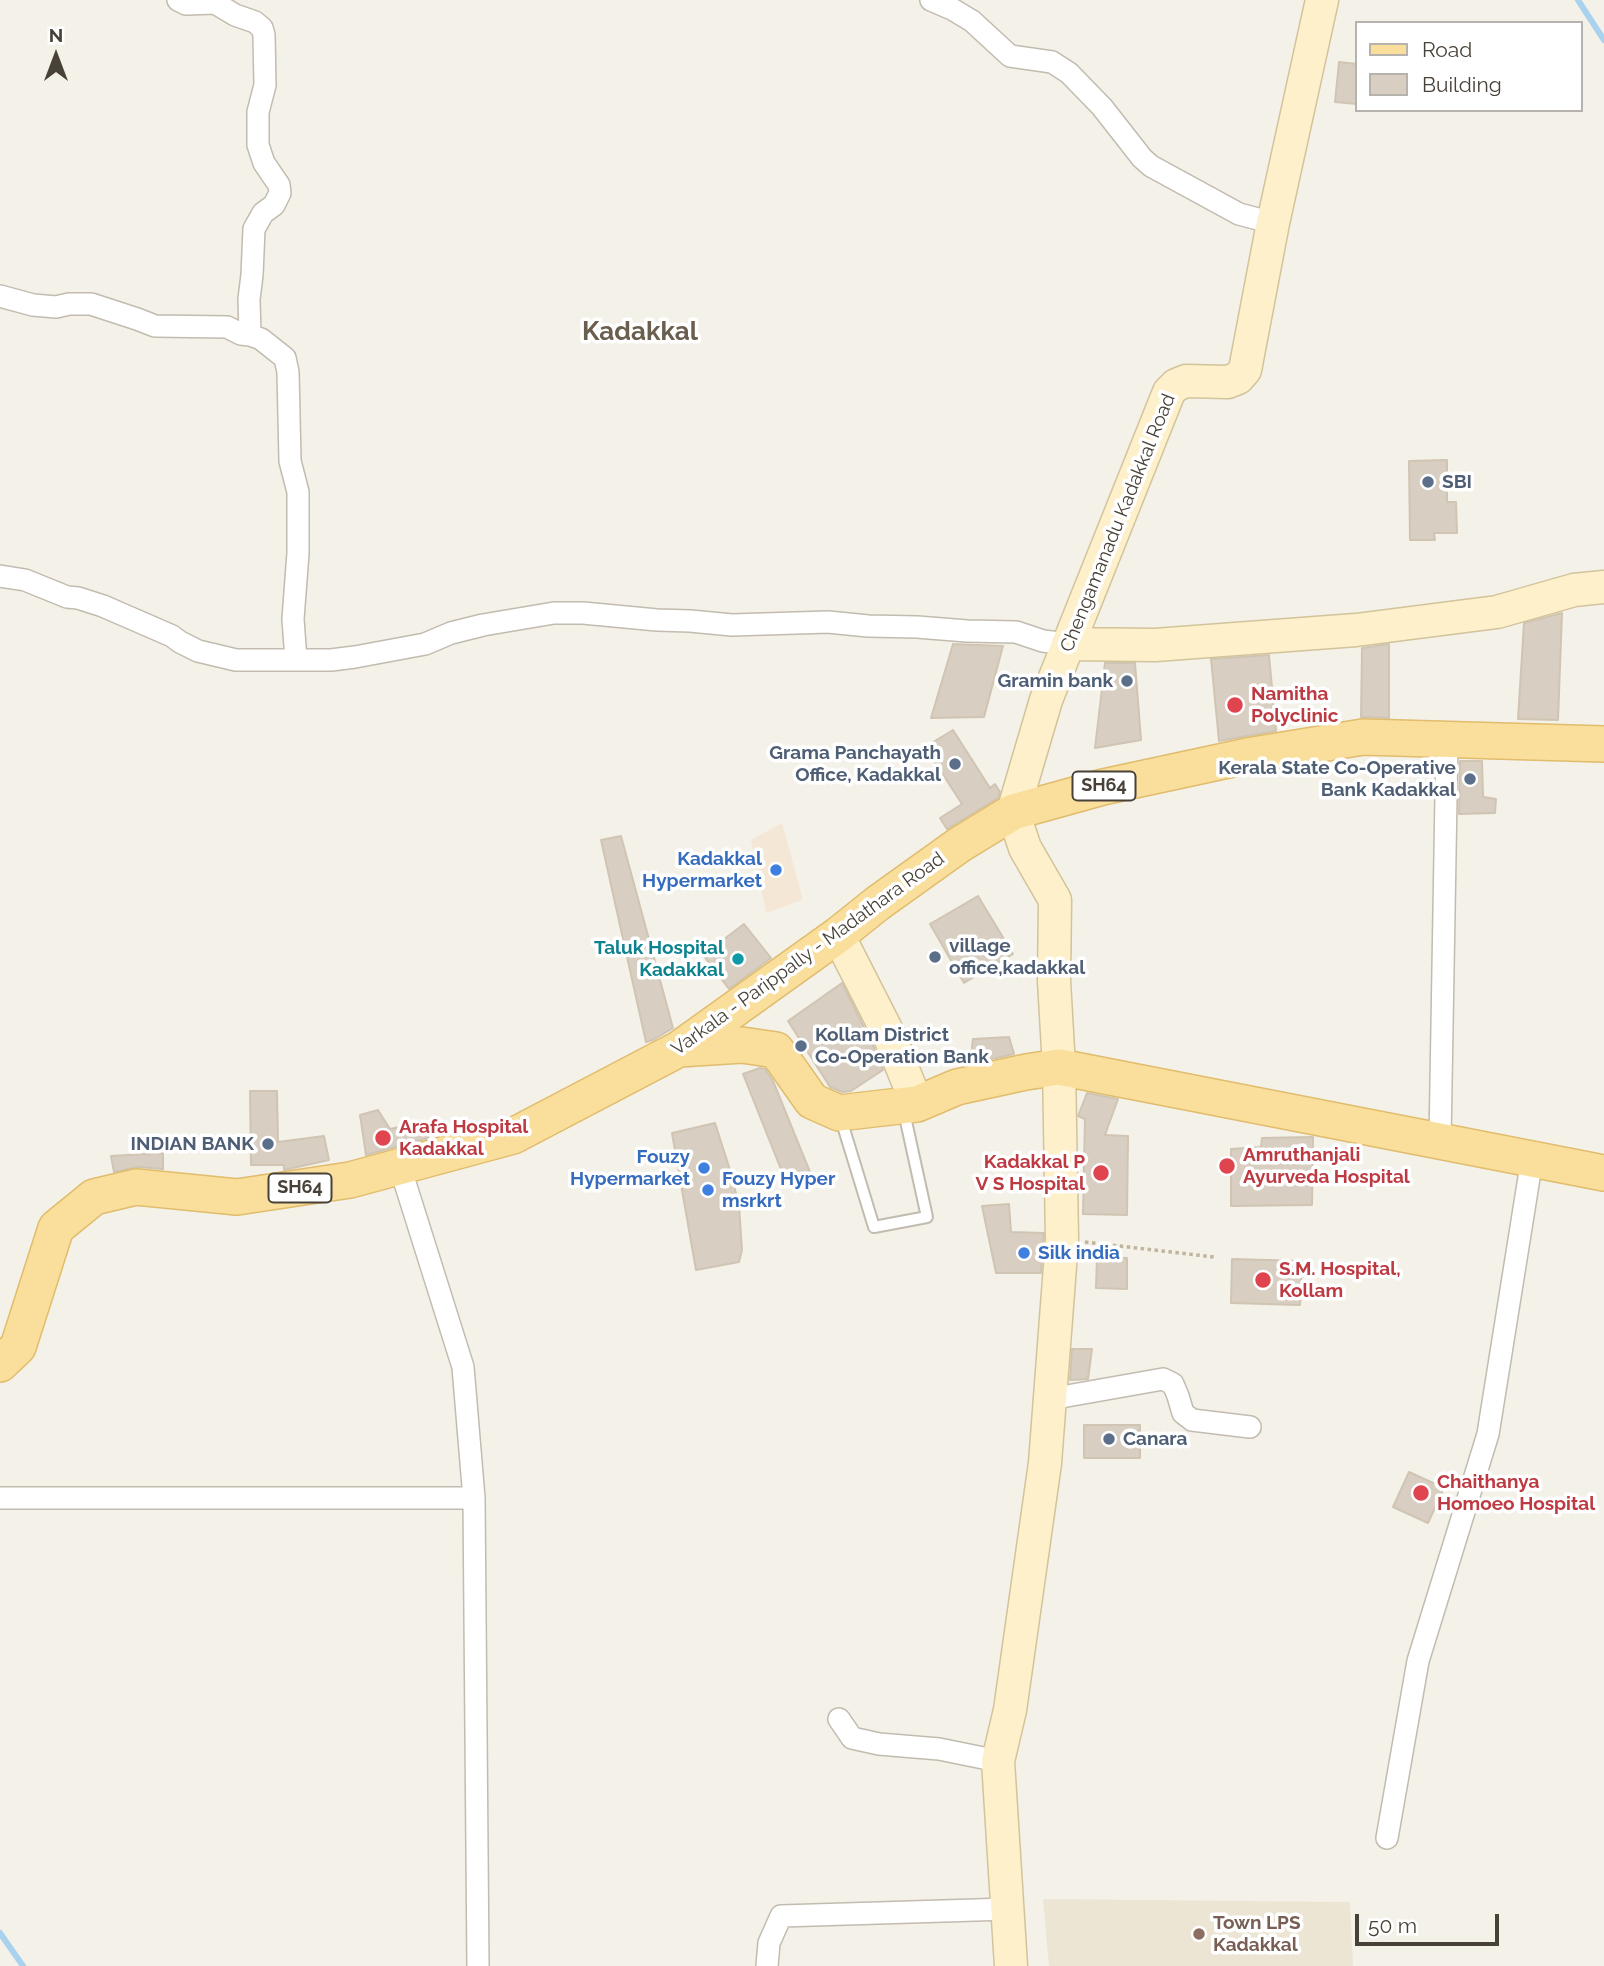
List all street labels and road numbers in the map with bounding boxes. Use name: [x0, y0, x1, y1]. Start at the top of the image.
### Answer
street label: Chengamanadu Kadakkal Road: [1056, 391, 1180, 655]
road number: SH64: [1072, 772, 1136, 800]
street label: Varkala - Parippally - Madathara Road: [667, 847, 949, 1061]
road number: SH64: [268, 1174, 332, 1203]

